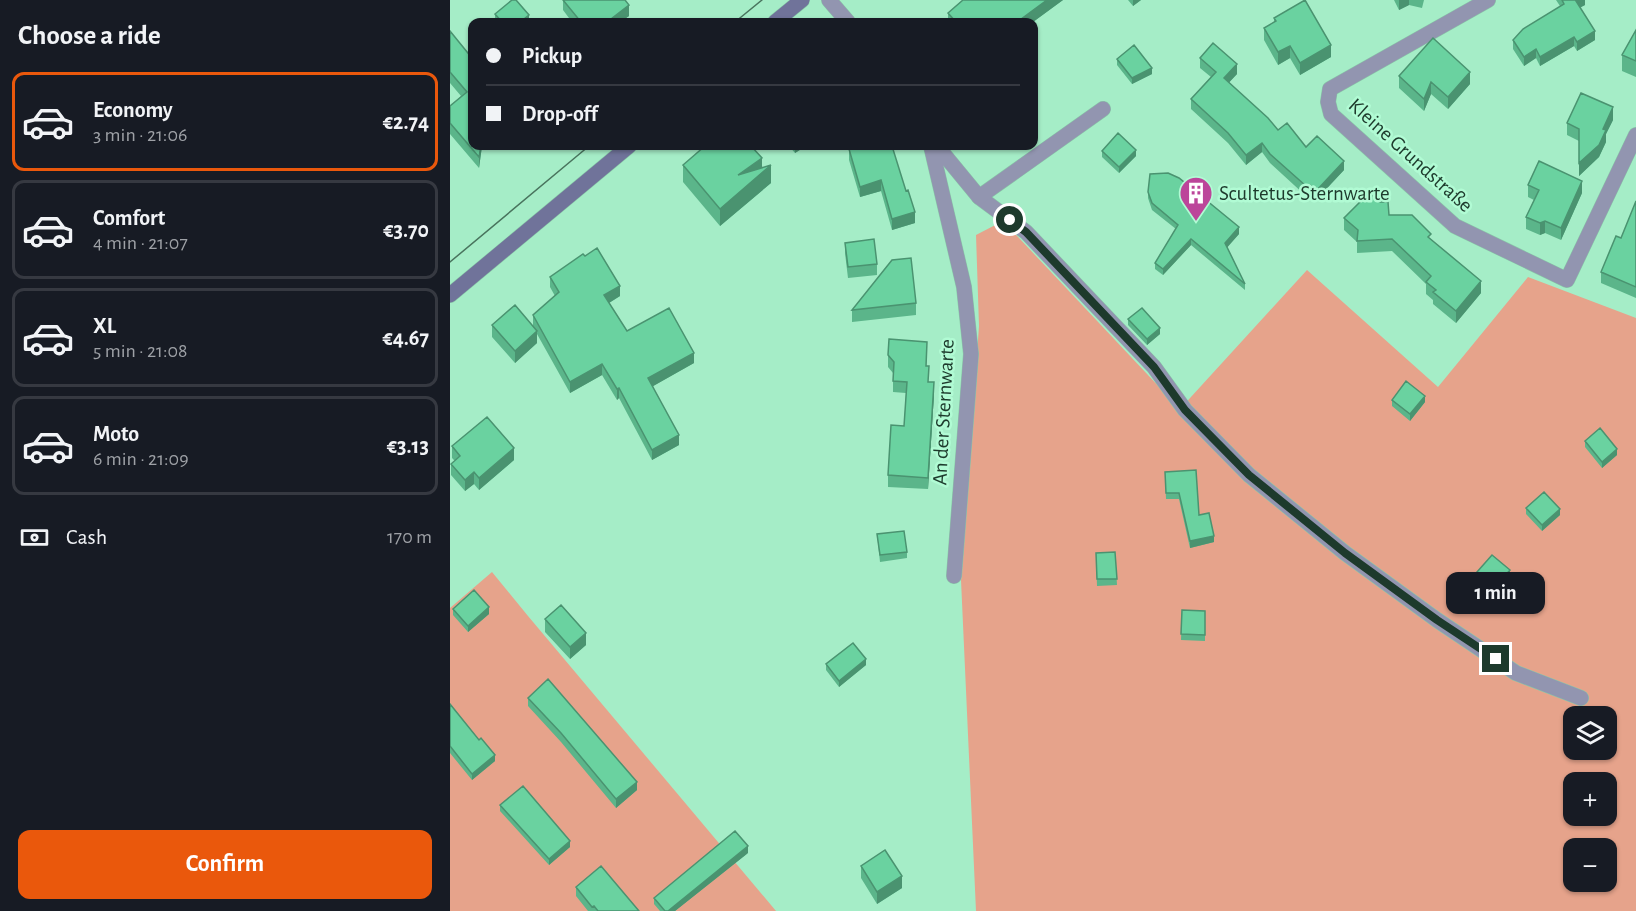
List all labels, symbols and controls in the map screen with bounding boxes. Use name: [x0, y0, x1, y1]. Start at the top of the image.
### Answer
text: Choose a ride: [18, 22, 161, 49]
text: Pickup: [522, 45, 582, 67]
street label: Kleine Grundstraße: [1345, 94, 1477, 216]
icon: car: [21, 95, 75, 149]
text: Economy: [93, 99, 173, 121]
text: Drop-off: [522, 103, 598, 125]
text: €2.74: [383, 111, 429, 133]
text: 3 min · 21:06: [93, 125, 187, 145]
building icon: Scultetus-Sternwarte: [1178, 175, 1214, 222]
place label: Scultetus-Sternwarte: [1219, 183, 1390, 204]
icon: car: [21, 203, 75, 257]
route start: [996, 206, 1023, 233]
text: Comfort: [93, 207, 165, 229]
text: €3.70: [383, 219, 429, 241]
text: 4 min · 21:07: [93, 233, 188, 253]
icon: car: [21, 311, 75, 365]
text: XL: [93, 315, 116, 337]
text: €4.67: [382, 327, 429, 349]
street label: An der Sternwarte: [929, 338, 958, 486]
text: 5 min · 21:08: [93, 341, 188, 361]
icon: car: [21, 419, 75, 473]
text: Moto: [93, 423, 139, 445]
text: €3.13: [387, 435, 429, 457]
text: 6 min · 21:09: [93, 449, 189, 469]
icon: cash: [18, 521, 51, 554]
text: Cash: [66, 526, 107, 548]
text: 170 m: [387, 527, 432, 547]
callout: 1 min: [1446, 572, 1546, 614]
text: 1 min: [1474, 583, 1517, 603]
route end: [1482, 645, 1509, 672]
map controls: [1563, 706, 1617, 892]
button: layers: [1563, 706, 1617, 760]
button: +: [1563, 772, 1617, 826]
button: Confirm: [18, 830, 432, 899]
button: −: [1563, 838, 1617, 892]

